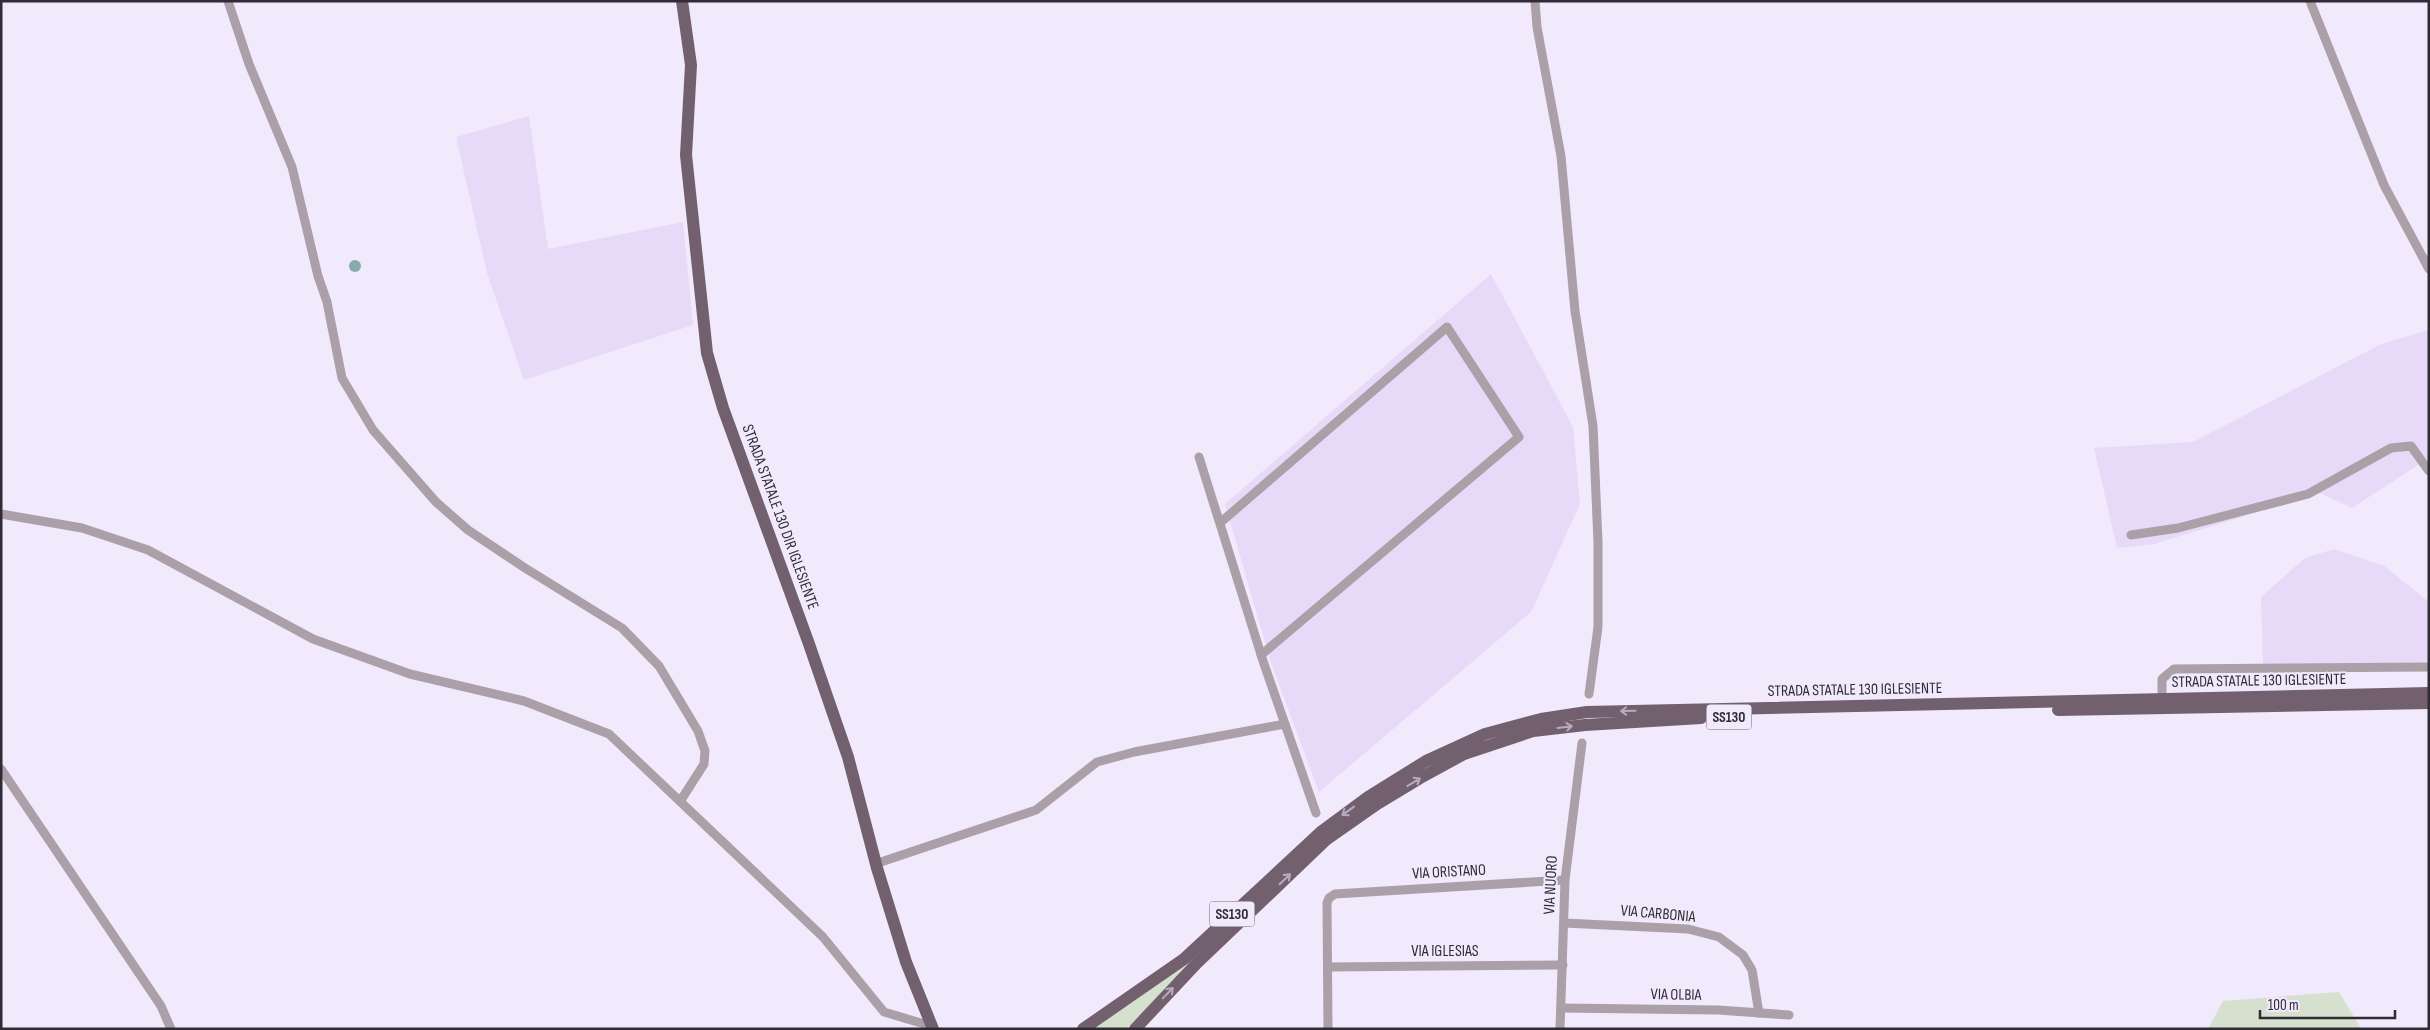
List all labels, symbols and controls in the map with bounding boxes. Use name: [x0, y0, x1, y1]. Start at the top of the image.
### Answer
street label: STRADA STATALE 130 DIR IGLESIENTE: [738, 422, 822, 612]
street label: STRADA STATALE 130 IGLESIENTE: [2172, 670, 2346, 692]
street label: STRADA STATALE 130 IGLESIENTE: [1768, 679, 1942, 701]
road number: SS130: [1706, 704, 1752, 730]
one-way arrow: [1620, 707, 1636, 716]
one-way arrow: [1557, 722, 1573, 732]
one-way arrow: [1406, 776, 1420, 786]
one-way arrow: [1342, 806, 1356, 817]
street label: VIA NUORO: [1540, 855, 1562, 915]
street label: VIA ORISTANO: [1412, 861, 1486, 883]
one-way arrow: [1278, 873, 1291, 885]
street label: VIA CARBONIA: [1620, 901, 1696, 927]
road number: SS130: [1210, 902, 1254, 926]
street label: VIA IGLESIAS: [1411, 942, 1479, 961]
street label: VIA OLBIA: [1650, 985, 1702, 1005]
one-way arrow: [1162, 987, 1174, 999]
scale bar: [2260, 988, 2395, 1020]
text: 100 m: [2268, 996, 2299, 1015]

